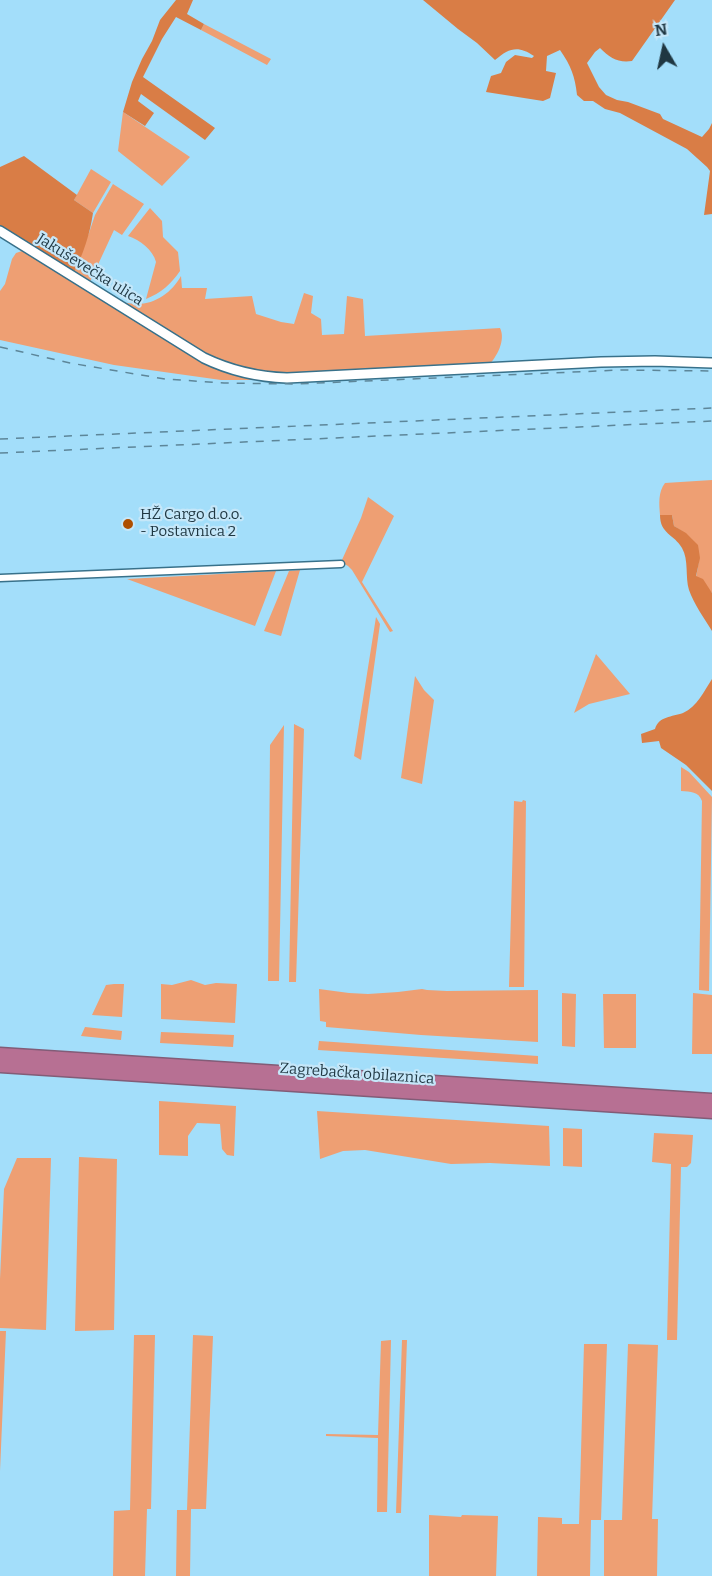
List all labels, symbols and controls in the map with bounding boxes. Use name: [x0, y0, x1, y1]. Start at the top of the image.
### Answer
north arrow: [634, 18, 694, 78]
text: N: [654, 19, 669, 40]
street label: Jakuševečka ulica: [34, 230, 146, 310]
place label: HŽ Cargo d.o.o. - Postavnica 2: [140, 506, 242, 541]
marker: HŽ Cargo d.o.o. - Postavnica 2: [121, 517, 135, 531]
street label: Zagrebačka obilaznica: [279, 1060, 435, 1088]

